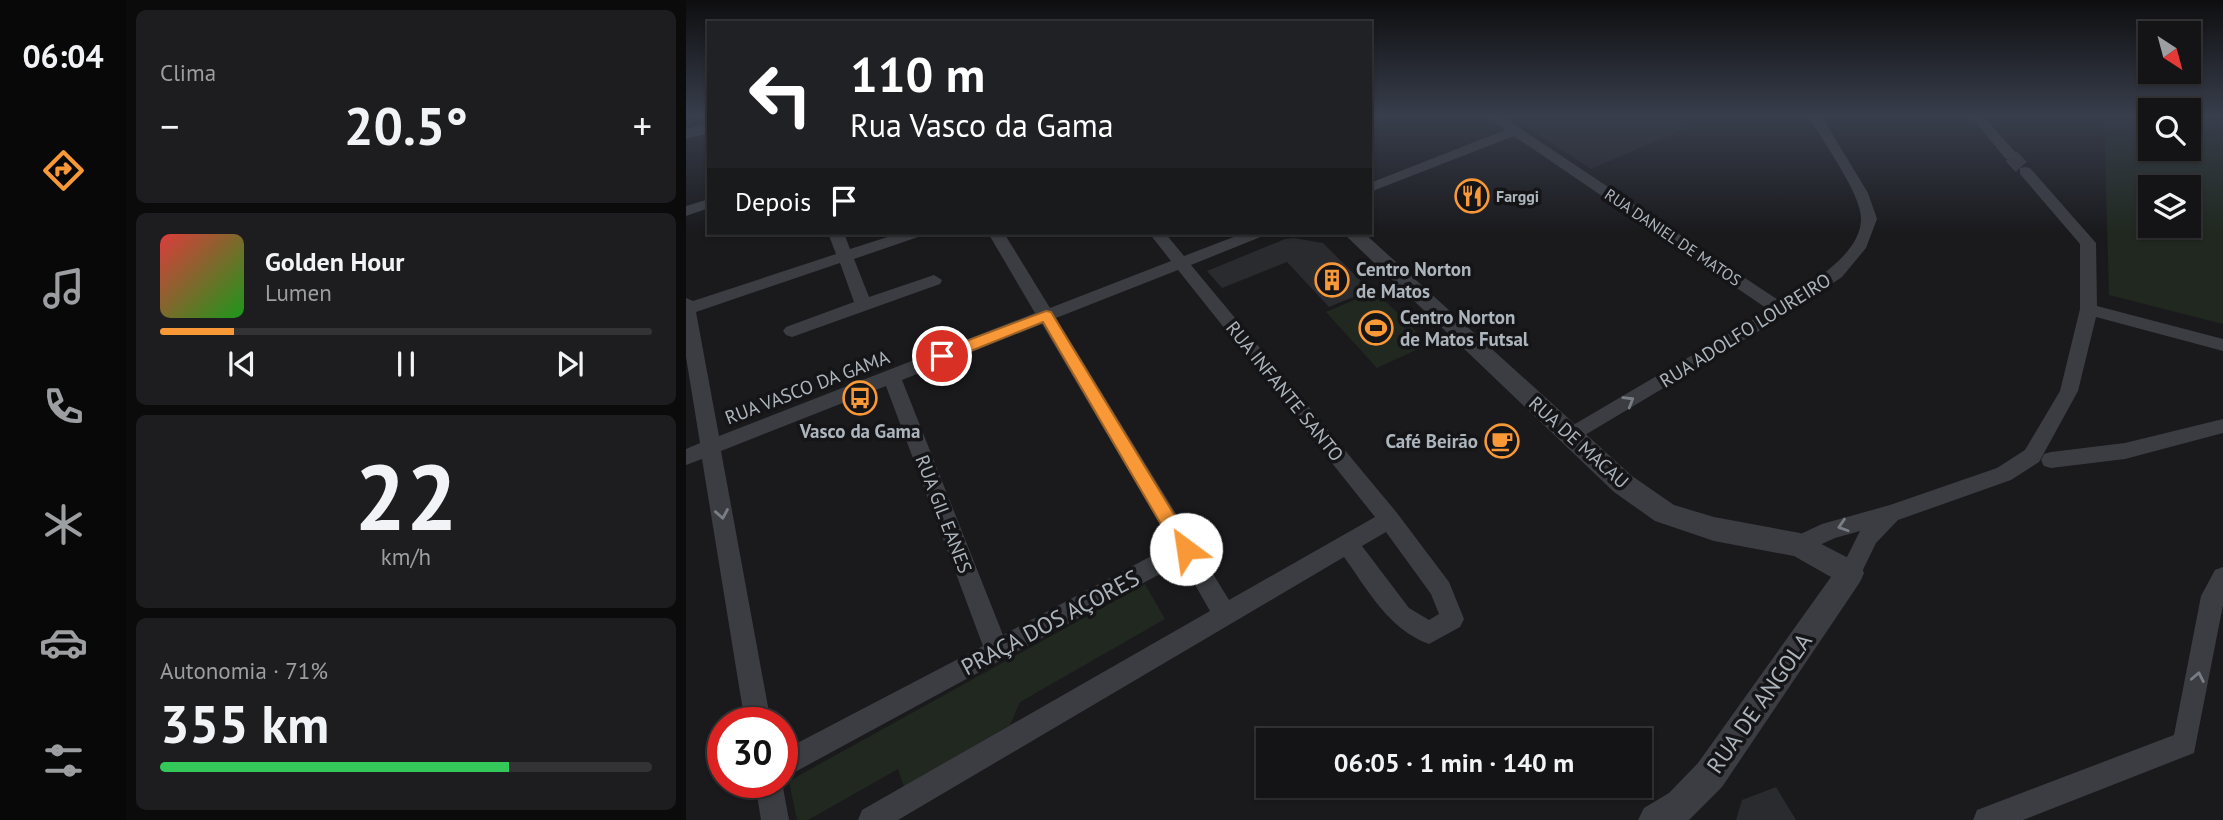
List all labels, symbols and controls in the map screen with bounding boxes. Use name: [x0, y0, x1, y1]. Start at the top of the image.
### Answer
north arrow: [2138, 21, 2202, 84]
map controls: [2138, 21, 2201, 238]
text: 06:04: [22, 35, 104, 77]
text: 110 m: [850, 42, 985, 106]
icon: left: [735, 49, 826, 140]
text: Clima: [160, 58, 216, 87]
text: 20.5°: [344, 92, 468, 159]
button: search: [2138, 98, 2201, 161]
text: −: [160, 101, 179, 150]
text: +: [633, 101, 652, 150]
text: Rua Vasco da Gama: [850, 104, 1114, 146]
icon: directions: [39, 146, 88, 195]
button: layers: [2138, 175, 2201, 238]
restaurant icon: Farggi: [1453, 177, 1491, 215]
icon: arrive: [825, 182, 863, 220]
street label: RUA DANIEL DE MATOS: [1601, 184, 1745, 290]
text: Depois: [735, 185, 811, 218]
place label: Farggi: [1496, 186, 1539, 206]
text: Golden Hour: [265, 245, 404, 278]
place label: Centro Norton de Matos: [1356, 257, 1471, 303]
building icon: Centro Norton de Matos: [1313, 261, 1351, 299]
icon: music: [39, 264, 88, 313]
street label: RUA ADOLFO LOUREIRO: [1655, 268, 1835, 392]
text: Lumen: [265, 278, 332, 307]
place label: Centro Norton de Matos Futsal: [1400, 305, 1529, 351]
sports icon: Centro Norton de Matos Futsal: [1357, 309, 1395, 347]
street label: RUA INFANTE SANTO: [1221, 316, 1349, 466]
pin: [912, 326, 972, 386]
icon: arrive: [923, 337, 961, 375]
icon: previous: [223, 345, 261, 383]
icon: pause: [387, 345, 425, 383]
icon: next: [551, 345, 589, 383]
street label: RUA VASCO DA GAMA: [721, 345, 893, 429]
bus stop icon: Vasco da Gama: [841, 379, 879, 417]
icon: phone: [39, 382, 88, 431]
street label: RUA DE MACAU: [1524, 391, 1634, 493]
one-way arrow: [1622, 396, 1635, 409]
place label: Vasco da Gama: [799, 419, 920, 443]
cafe icon: Café Beirão: [1483, 422, 1521, 460]
place label: Café Beirão: [1385, 429, 1478, 453]
text: 22: [354, 437, 458, 555]
street label: RUA GIL EANES: [910, 451, 978, 577]
icon: climate: [39, 500, 88, 549]
one-way arrow: [714, 508, 729, 520]
position arrow: [1149, 512, 1223, 586]
one-way arrow: [1838, 518, 1850, 532]
text: km/h: [381, 542, 431, 571]
street label: PRAÇA DOS AÇORES: [956, 563, 1144, 681]
icon: car: [39, 618, 88, 667]
street label: RUA DE ANGOLA: [1700, 627, 1818, 779]
text: Autonomia · 71%: [160, 656, 328, 685]
one-way arrow: [2189, 671, 2204, 683]
text: 355 km: [160, 690, 329, 757]
speed limit sign: 30: [707, 707, 798, 798]
icon: filters: [39, 736, 88, 785]
text: 06:05 · 1 min · 140 m: [1334, 746, 1574, 779]

